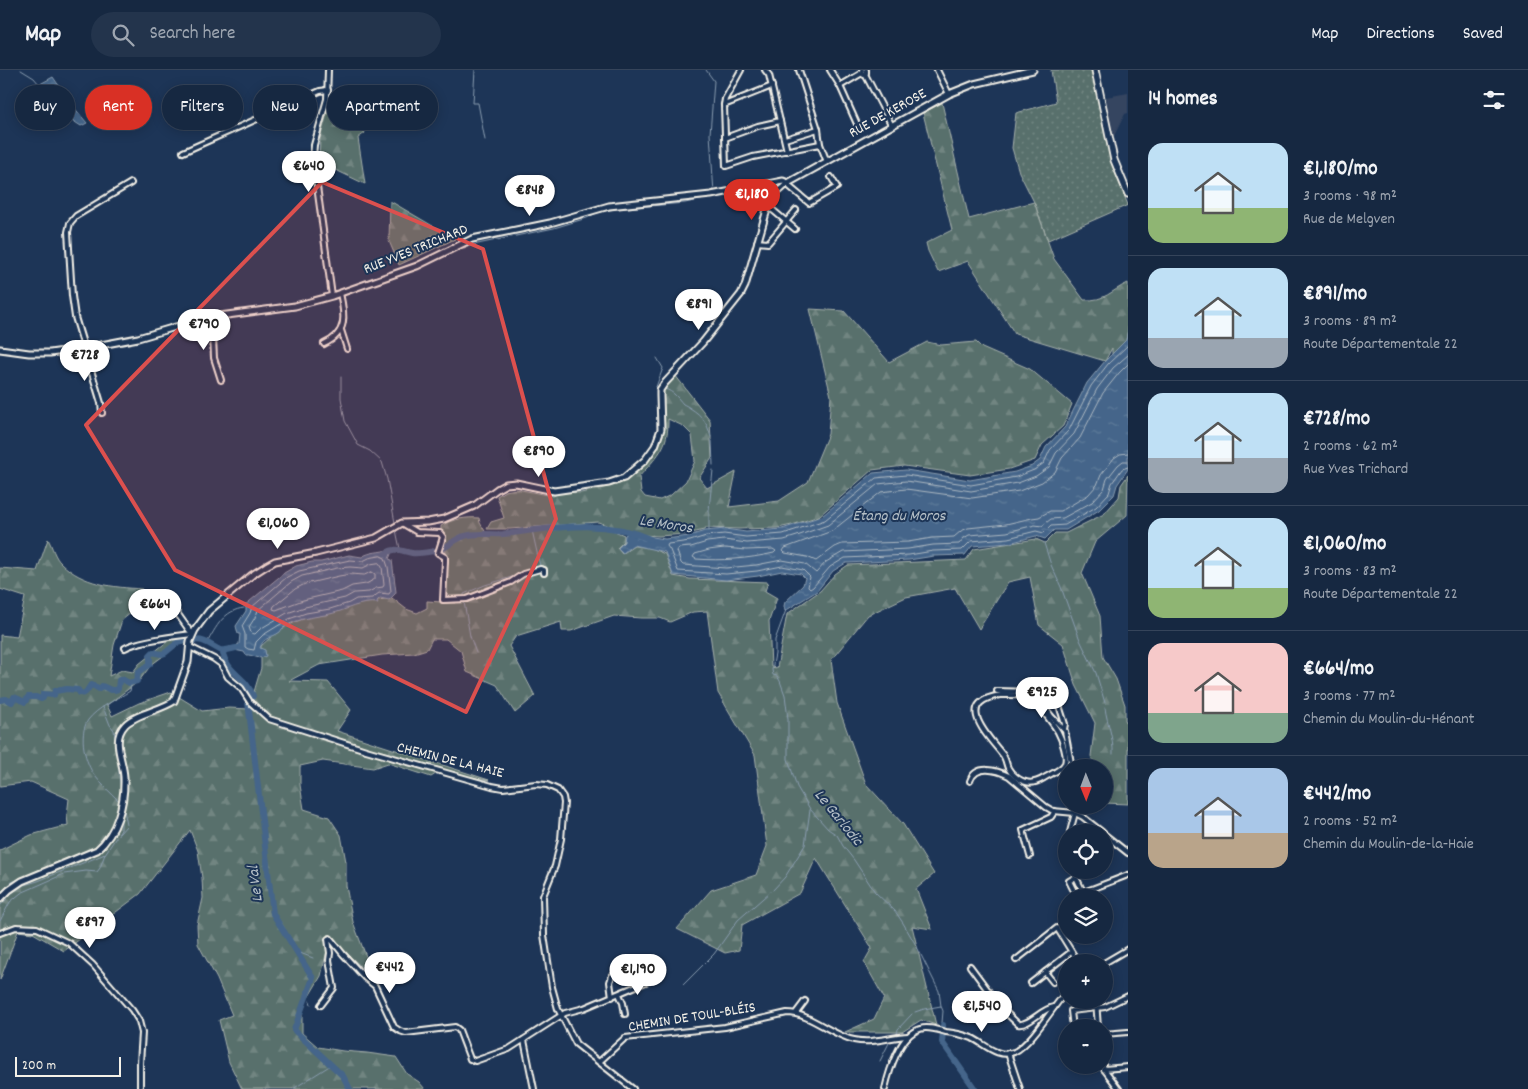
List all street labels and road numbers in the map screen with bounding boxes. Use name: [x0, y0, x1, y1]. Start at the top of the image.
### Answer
street label: RUE DE KEROSE: [845, 83, 931, 144]
street label: RUE YVES TRICHARD: [361, 219, 472, 281]
street label: CHEMIN DE LA HAIE: [394, 737, 506, 785]
street label: CHEMIN DE TOUL-BLÉIS: [627, 997, 757, 1039]

